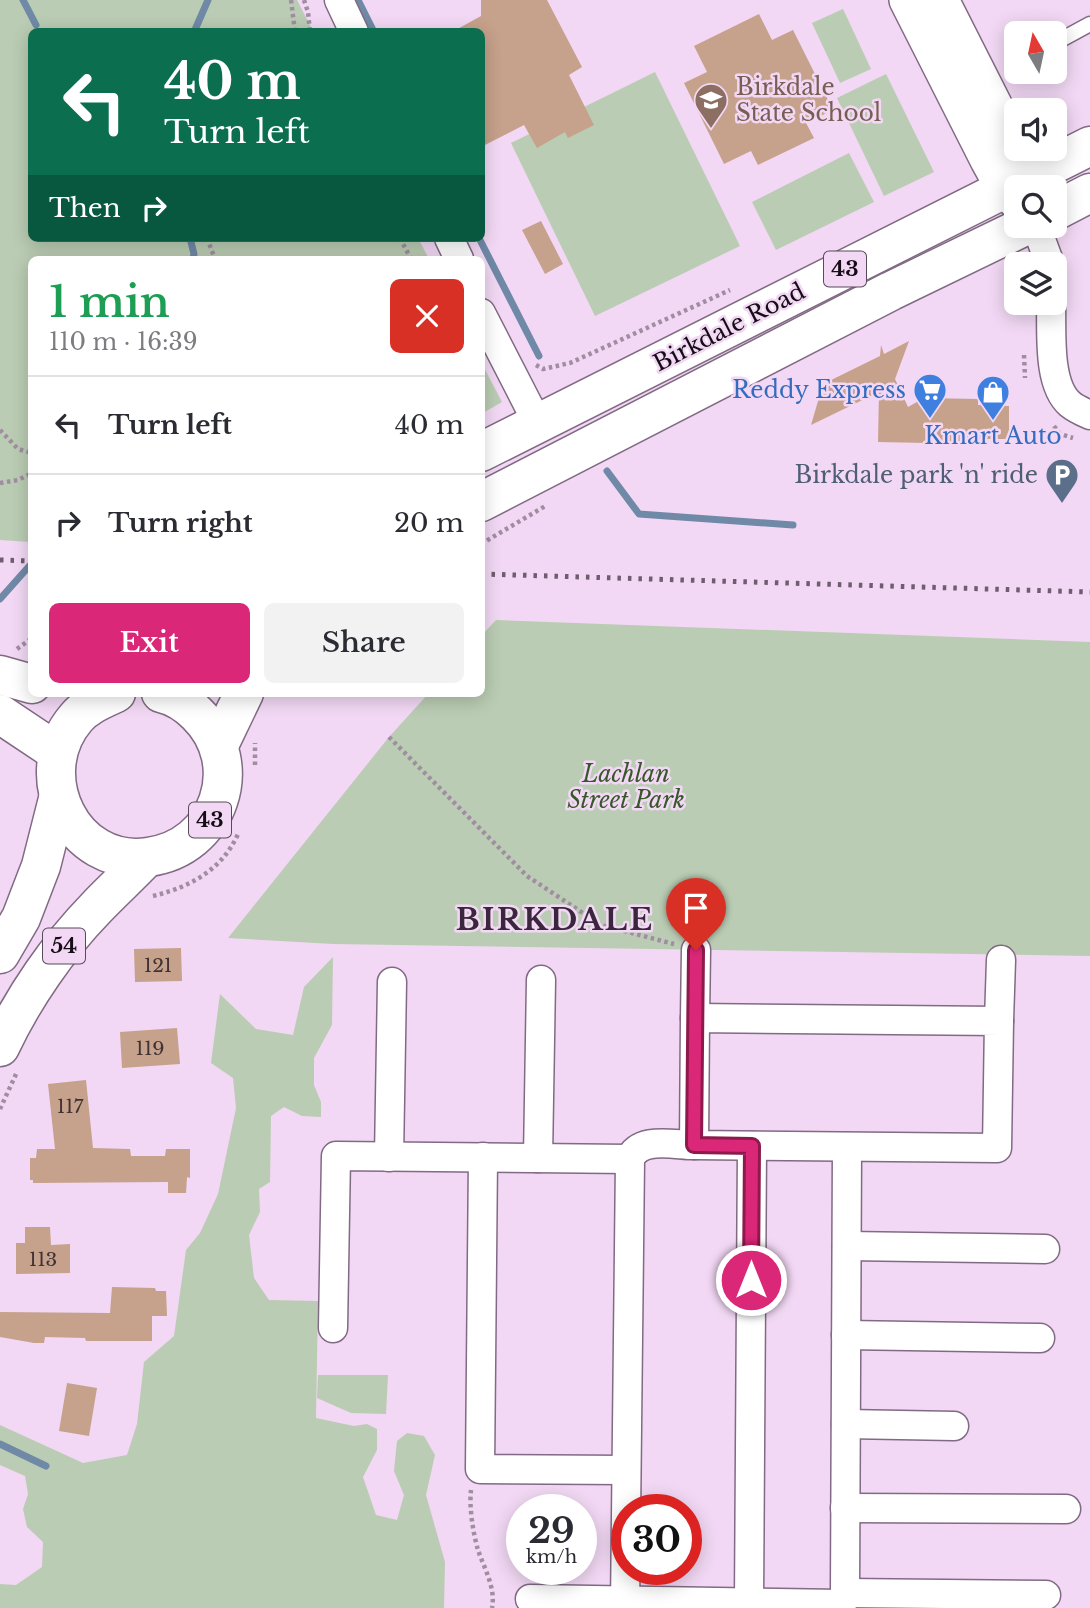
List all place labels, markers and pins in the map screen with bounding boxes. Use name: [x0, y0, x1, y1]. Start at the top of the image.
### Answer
place label: Birkdale State School: [736, 73, 881, 127]
school or university icon: Birkdale State School: [692, 81, 730, 130]
supermarket icon: Reddy Express: [911, 371, 949, 420]
shop icon: Kmart Auto: [974, 373, 1012, 422]
place label: Reddy Express: [732, 376, 906, 404]
place label: Kmart Auto: [924, 422, 1062, 450]
parking icon: Birkdale park 'n' ride: [1043, 456, 1081, 505]
place label: Birkdale park 'n' ride: [794, 461, 1038, 489]
pin: [666, 878, 726, 950]

